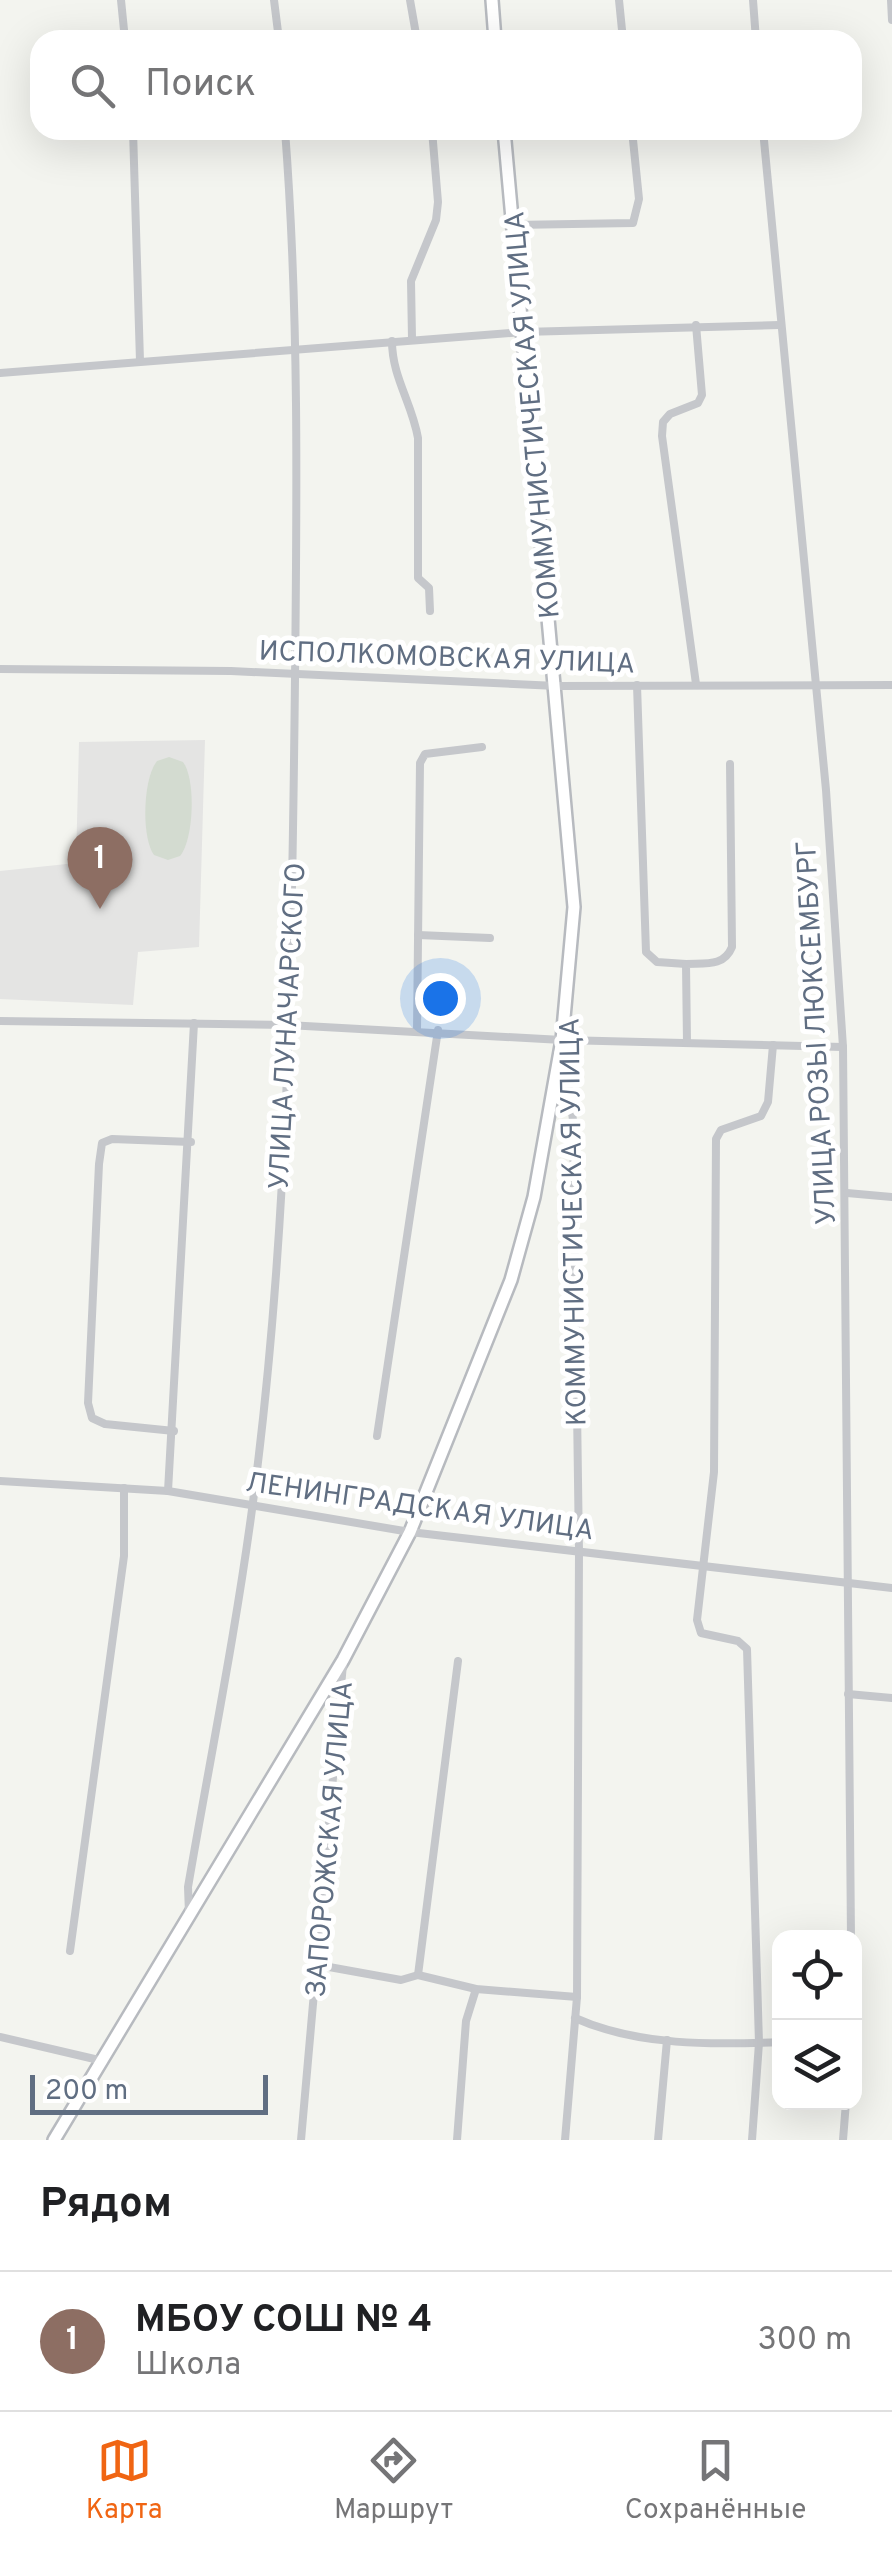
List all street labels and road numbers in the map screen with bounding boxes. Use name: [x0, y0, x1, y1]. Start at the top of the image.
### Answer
street label: КОММУНИСТИЧЕСКАЯ УЛИЦА: [498, 210, 570, 620]
street label: ИСПОЛКОМОВСКАЯ УЛИЦА: [258, 634, 636, 684]
street label: УЛИЦА РОЗЫ ЛЮКСЕМБУРГ: [790, 840, 846, 1226]
street label: УЛИЦА ЛУНАЧАРСКОГО: [262, 862, 316, 1190]
street label: КОММУНИСТИЧЕСКАЯ УЛИЦА: [553, 1017, 597, 1427]
street label: ЛЕНИНГРАДСКАЯ УЛИЦА: [243, 1466, 596, 1550]
street label: ЗАПОРОЖСКАЯ УЛИЦА: [299, 1680, 363, 1999]

